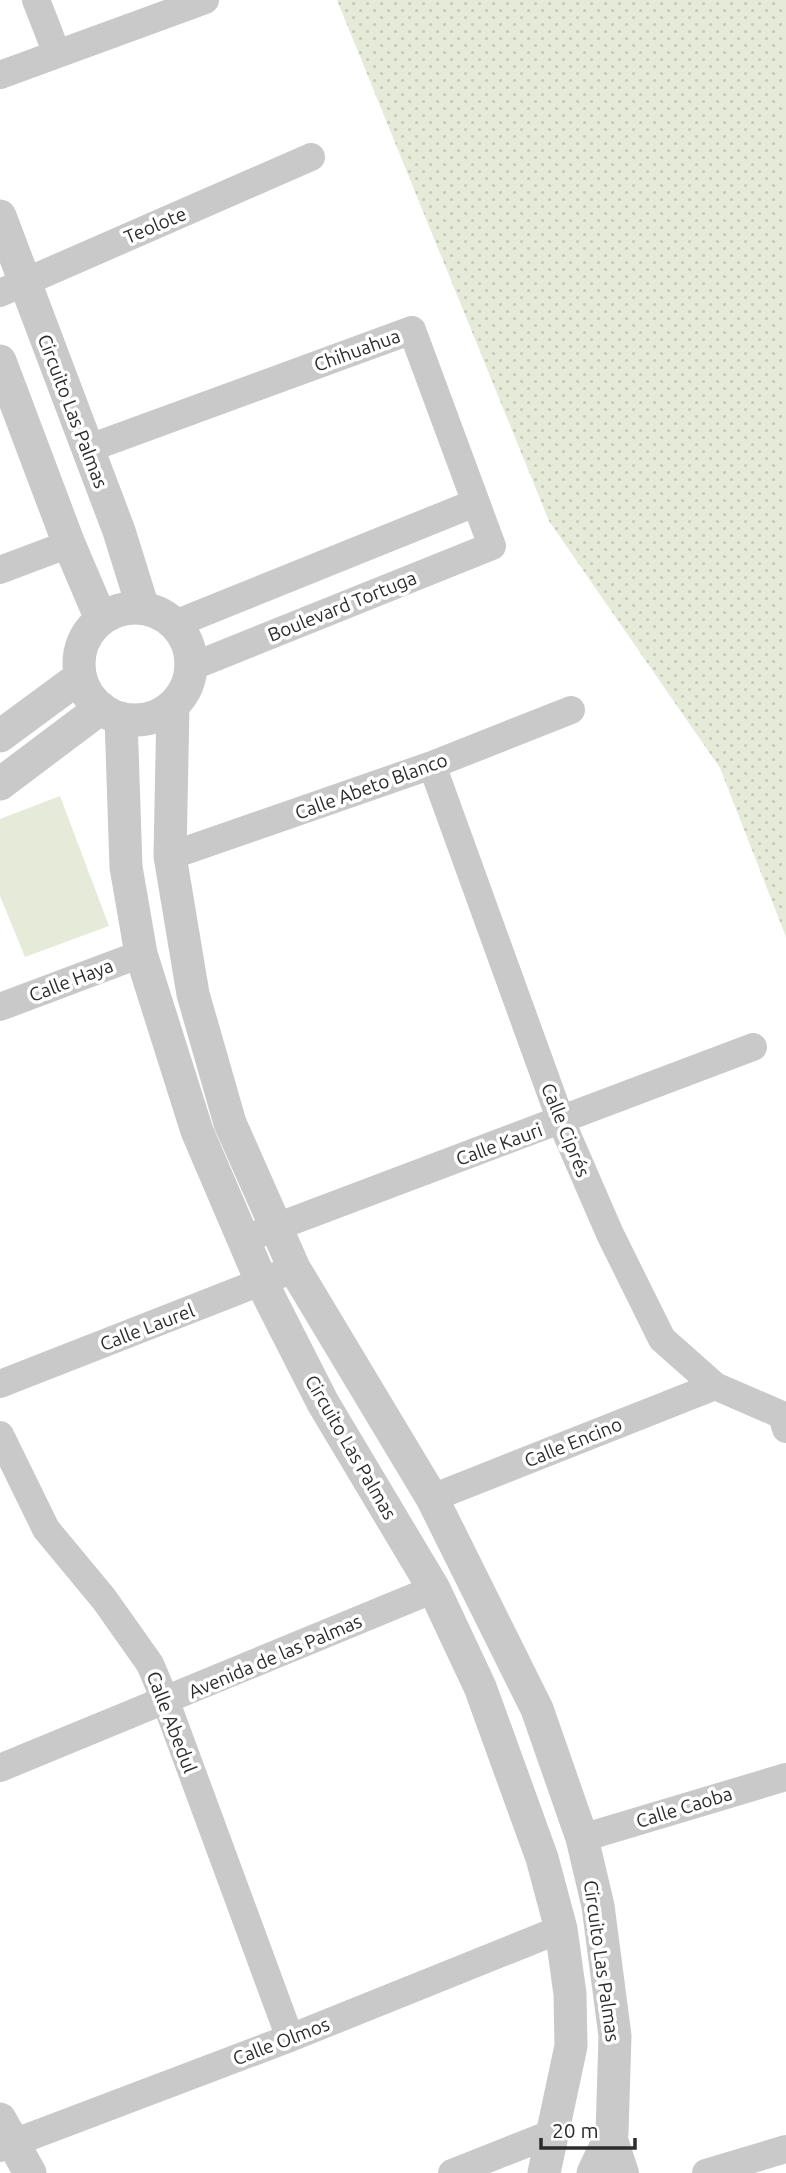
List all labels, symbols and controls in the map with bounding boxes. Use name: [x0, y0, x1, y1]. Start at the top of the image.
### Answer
street label: Teolote: [121, 202, 189, 248]
street label: Chihuahua: [311, 324, 403, 376]
street label: Circuito Las Palmas: [34, 331, 112, 491]
street label: Boulevard Tortuga: [265, 566, 419, 646]
street label: Calle Abeto Blanco: [292, 748, 450, 824]
street label: Calle Haya: [26, 954, 116, 1006]
street label: Calle Ciprés: [537, 1080, 595, 1180]
street label: Calle Kauri: [453, 1118, 545, 1170]
street label: Calle Laurel: [97, 1299, 197, 1355]
street label: Circuito Las Palmas: [301, 1371, 401, 1523]
street label: Calle Encino: [521, 1412, 625, 1472]
street label: Avenida de las Palmas: [185, 1609, 365, 1703]
street label: Calle Abedul: [143, 1668, 201, 1776]
street label: Calle Caoba: [633, 1782, 735, 1832]
street label: Circuito Las Palmas: [580, 1879, 624, 2043]
street label: Calle Olmos: [230, 2013, 332, 2069]
scale bar: [541, 2106, 636, 2150]
text: 20 m: [552, 2118, 599, 2142]

